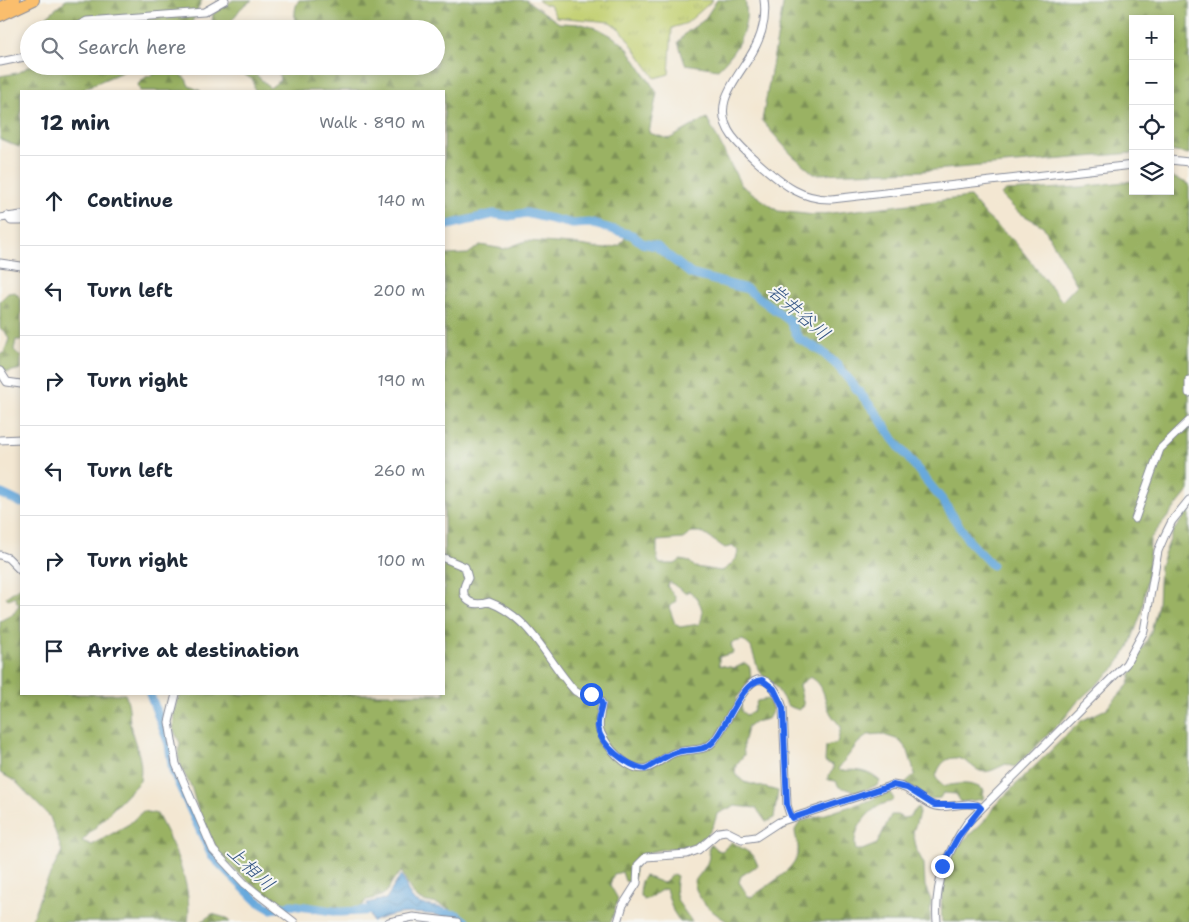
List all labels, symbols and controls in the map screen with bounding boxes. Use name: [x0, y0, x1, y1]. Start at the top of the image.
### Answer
map controls: [1129, 15, 1174, 195]
button: +: [1129, 15, 1174, 60]
search box: [20, 20, 445, 75]
icon: search: [38, 34, 66, 62]
text: Search here: [78, 35, 187, 60]
button: −: [1129, 60, 1174, 105]
button: locate: [1129, 105, 1174, 150]
text: 12 min: [40, 109, 110, 137]
text: Walk · 890 m: [319, 112, 425, 133]
button: layers: [1129, 150, 1174, 195]
icon: ahead: [40, 187, 68, 215]
text: Continue: [87, 188, 173, 213]
text: 140 m: [378, 190, 425, 211]
icon: left: [40, 277, 68, 305]
text: Turn left: [87, 278, 173, 303]
water label: 岩井谷川: [762, 278, 836, 346]
text: 200 m: [373, 280, 425, 301]
icon: right: [40, 367, 68, 395]
text: Turn right: [87, 368, 188, 393]
text: 190 m: [378, 370, 425, 391]
icon: left: [40, 457, 68, 485]
text: Turn left: [87, 458, 173, 483]
text: 260 m: [373, 460, 425, 481]
icon: right: [40, 547, 68, 575]
text: Turn right: [87, 548, 188, 573]
text: 100 m: [377, 550, 425, 571]
icon: arrive: [40, 637, 68, 665]
text: Arrive at destination: [87, 638, 299, 663]
route start: [580, 683, 603, 706]
water label: 上相川: [222, 839, 280, 897]
route end: [931, 855, 954, 878]

